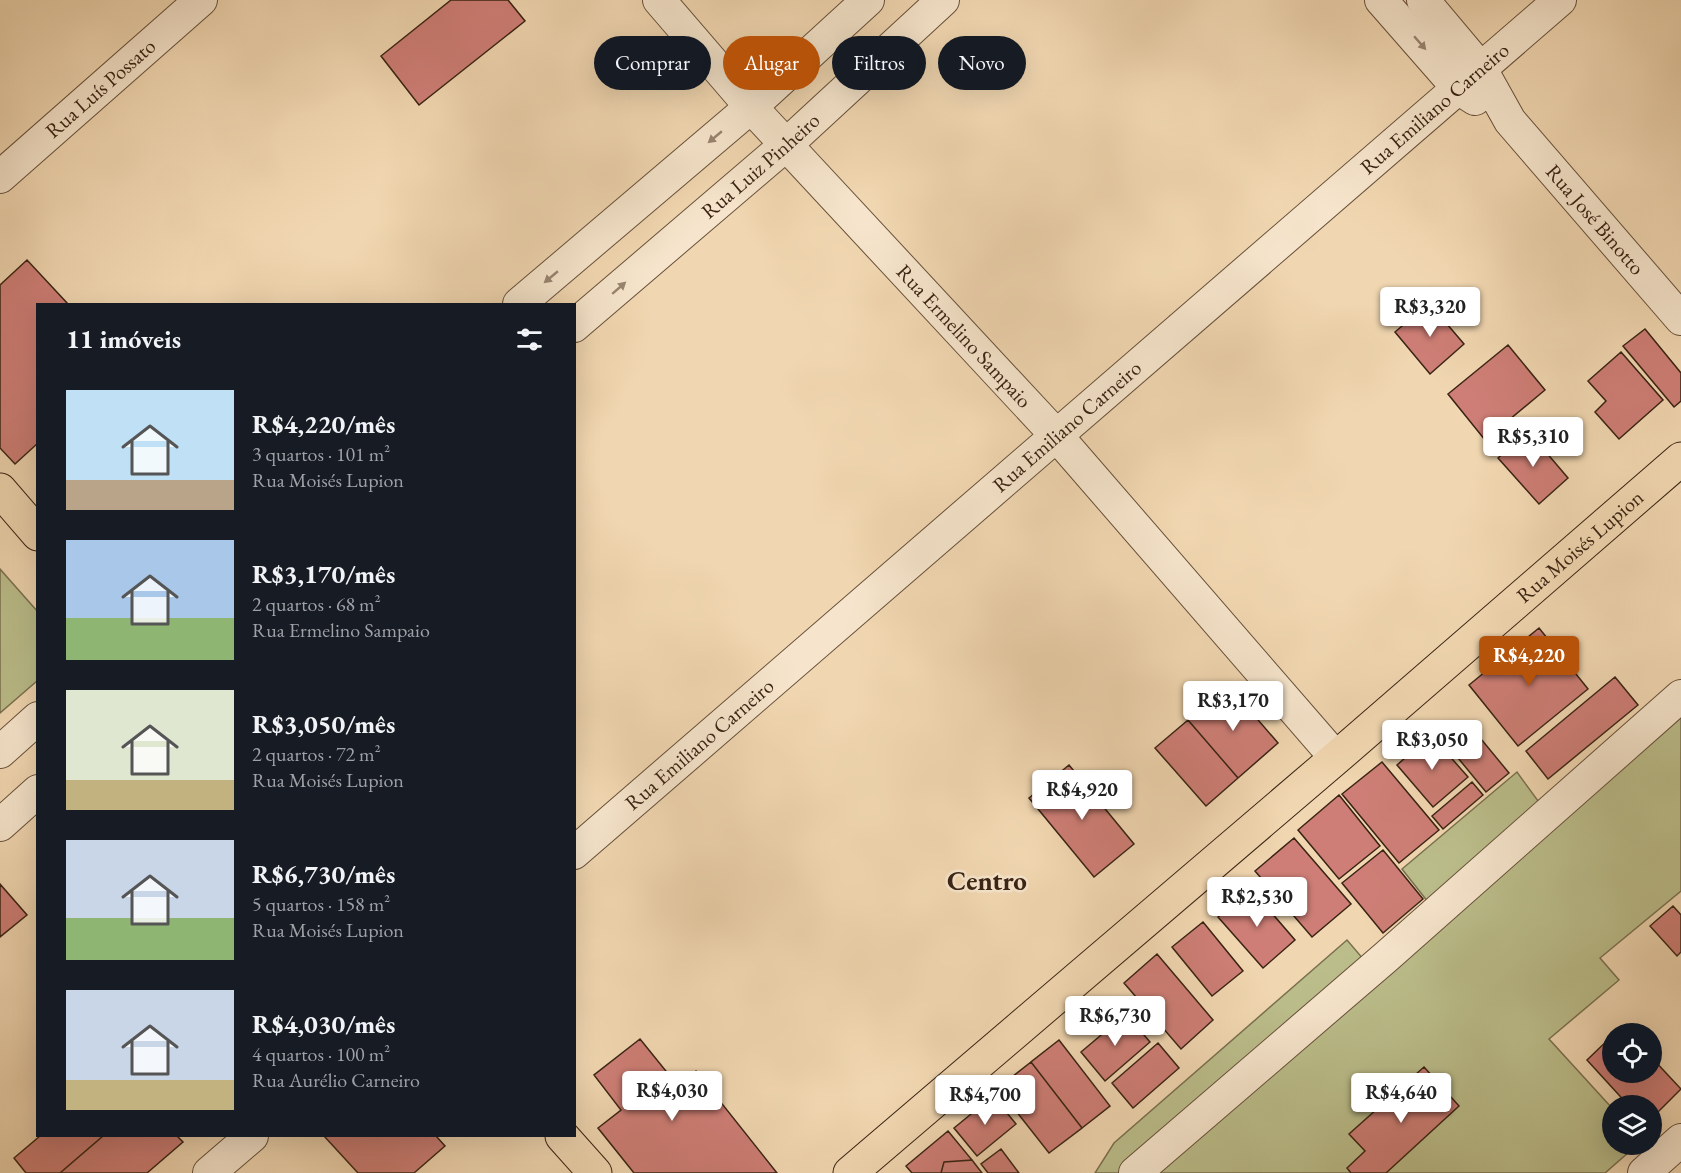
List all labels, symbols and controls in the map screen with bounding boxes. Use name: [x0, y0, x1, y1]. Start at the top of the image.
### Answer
street label: Rua Luís Possato: [39, 32, 161, 144]
chip: Comprar: [594, 36, 711, 90]
chip: Alugar: [723, 36, 820, 90]
chip: Filtros: [832, 36, 926, 90]
chip: Novo: [938, 36, 1026, 90]
street label: Rua Emiliano Carneiro: [1354, 36, 1514, 180]
one-way arrow: [1414, 36, 1427, 51]
street label: Rua Luiz Pinheiro: [695, 106, 825, 224]
one-way arrow: [708, 130, 723, 143]
street label: Rua José Binotto: [1540, 158, 1651, 280]
street label: Rua Ermelino Sampaio: [891, 258, 1038, 413]
one-way arrow: [544, 270, 559, 283]
one-way arrow: [611, 282, 626, 295]
pin: R$3,320: [1375, 287, 1485, 338]
text: R$3,320: [1394, 293, 1466, 319]
text: 11 imóveis: [66, 322, 181, 356]
icon: filters: [513, 323, 546, 356]
street label: Rua Emiliano Carneiro: [987, 354, 1147, 498]
text: R$4,220/mês: [252, 407, 395, 441]
icon: home: [114, 414, 186, 486]
pin: R$5,310: [1478, 417, 1588, 468]
text: R$5,310: [1497, 423, 1569, 449]
text: 3 quartos · 101 m²: [252, 441, 390, 467]
text: Rua Moisés Lupion: [252, 467, 404, 493]
street label: Rua Moisés Lupion: [1511, 484, 1649, 609]
text: R$3,170/mês: [252, 557, 395, 591]
icon: home: [114, 564, 186, 636]
text: 2 quartos · 68 m²: [252, 591, 381, 617]
text: Rua Ermelino Sampaio: [252, 617, 430, 643]
pin: R$4,220: [1474, 636, 1584, 687]
text: R$4,220: [1493, 642, 1565, 668]
street label: Rua Emiliano Carneiro: [619, 672, 779, 816]
pin: R$3,170: [1178, 681, 1288, 732]
text: R$3,170: [1197, 687, 1269, 713]
text: R$3,050/mês: [252, 707, 395, 741]
icon: home: [114, 714, 186, 786]
pin: R$3,050: [1377, 720, 1487, 771]
text: R$3,050: [1396, 726, 1468, 752]
text: 2 quartos · 72 m²: [252, 741, 381, 767]
text: Rua Moisés Lupion: [252, 767, 404, 793]
pin: R$4,920: [1027, 770, 1137, 821]
text: R$4,920: [1046, 776, 1118, 802]
text: R$6,730/mês: [252, 857, 395, 891]
district label: Centro: [947, 863, 1027, 898]
icon: home: [114, 864, 186, 936]
pin: R$2,530: [1202, 877, 1312, 928]
text: R$2,530: [1221, 883, 1293, 909]
text: 5 quartos · 158 m²: [252, 891, 390, 917]
text: Rua Moisés Lupion: [252, 917, 404, 943]
pin: R$6,730: [1060, 996, 1170, 1047]
text: R$6,730: [1079, 1002, 1151, 1028]
text: R$4,030/mês: [252, 1007, 395, 1041]
icon: home: [114, 1014, 186, 1086]
map controls: [1602, 1023, 1662, 1155]
button: locate: [1602, 1023, 1662, 1083]
text: 4 quartos · 100 m²: [252, 1041, 390, 1067]
text: Rua Aurélio Carneiro: [252, 1067, 420, 1093]
pin: R$4,030: [617, 1071, 727, 1122]
pin: R$4,640: [1346, 1073, 1456, 1124]
pin: R$4,700: [930, 1075, 1040, 1126]
text: R$4,030: [636, 1077, 708, 1103]
text: R$4,640: [1365, 1079, 1437, 1105]
text: R$4,700: [949, 1081, 1021, 1107]
button: layers: [1602, 1095, 1662, 1155]

